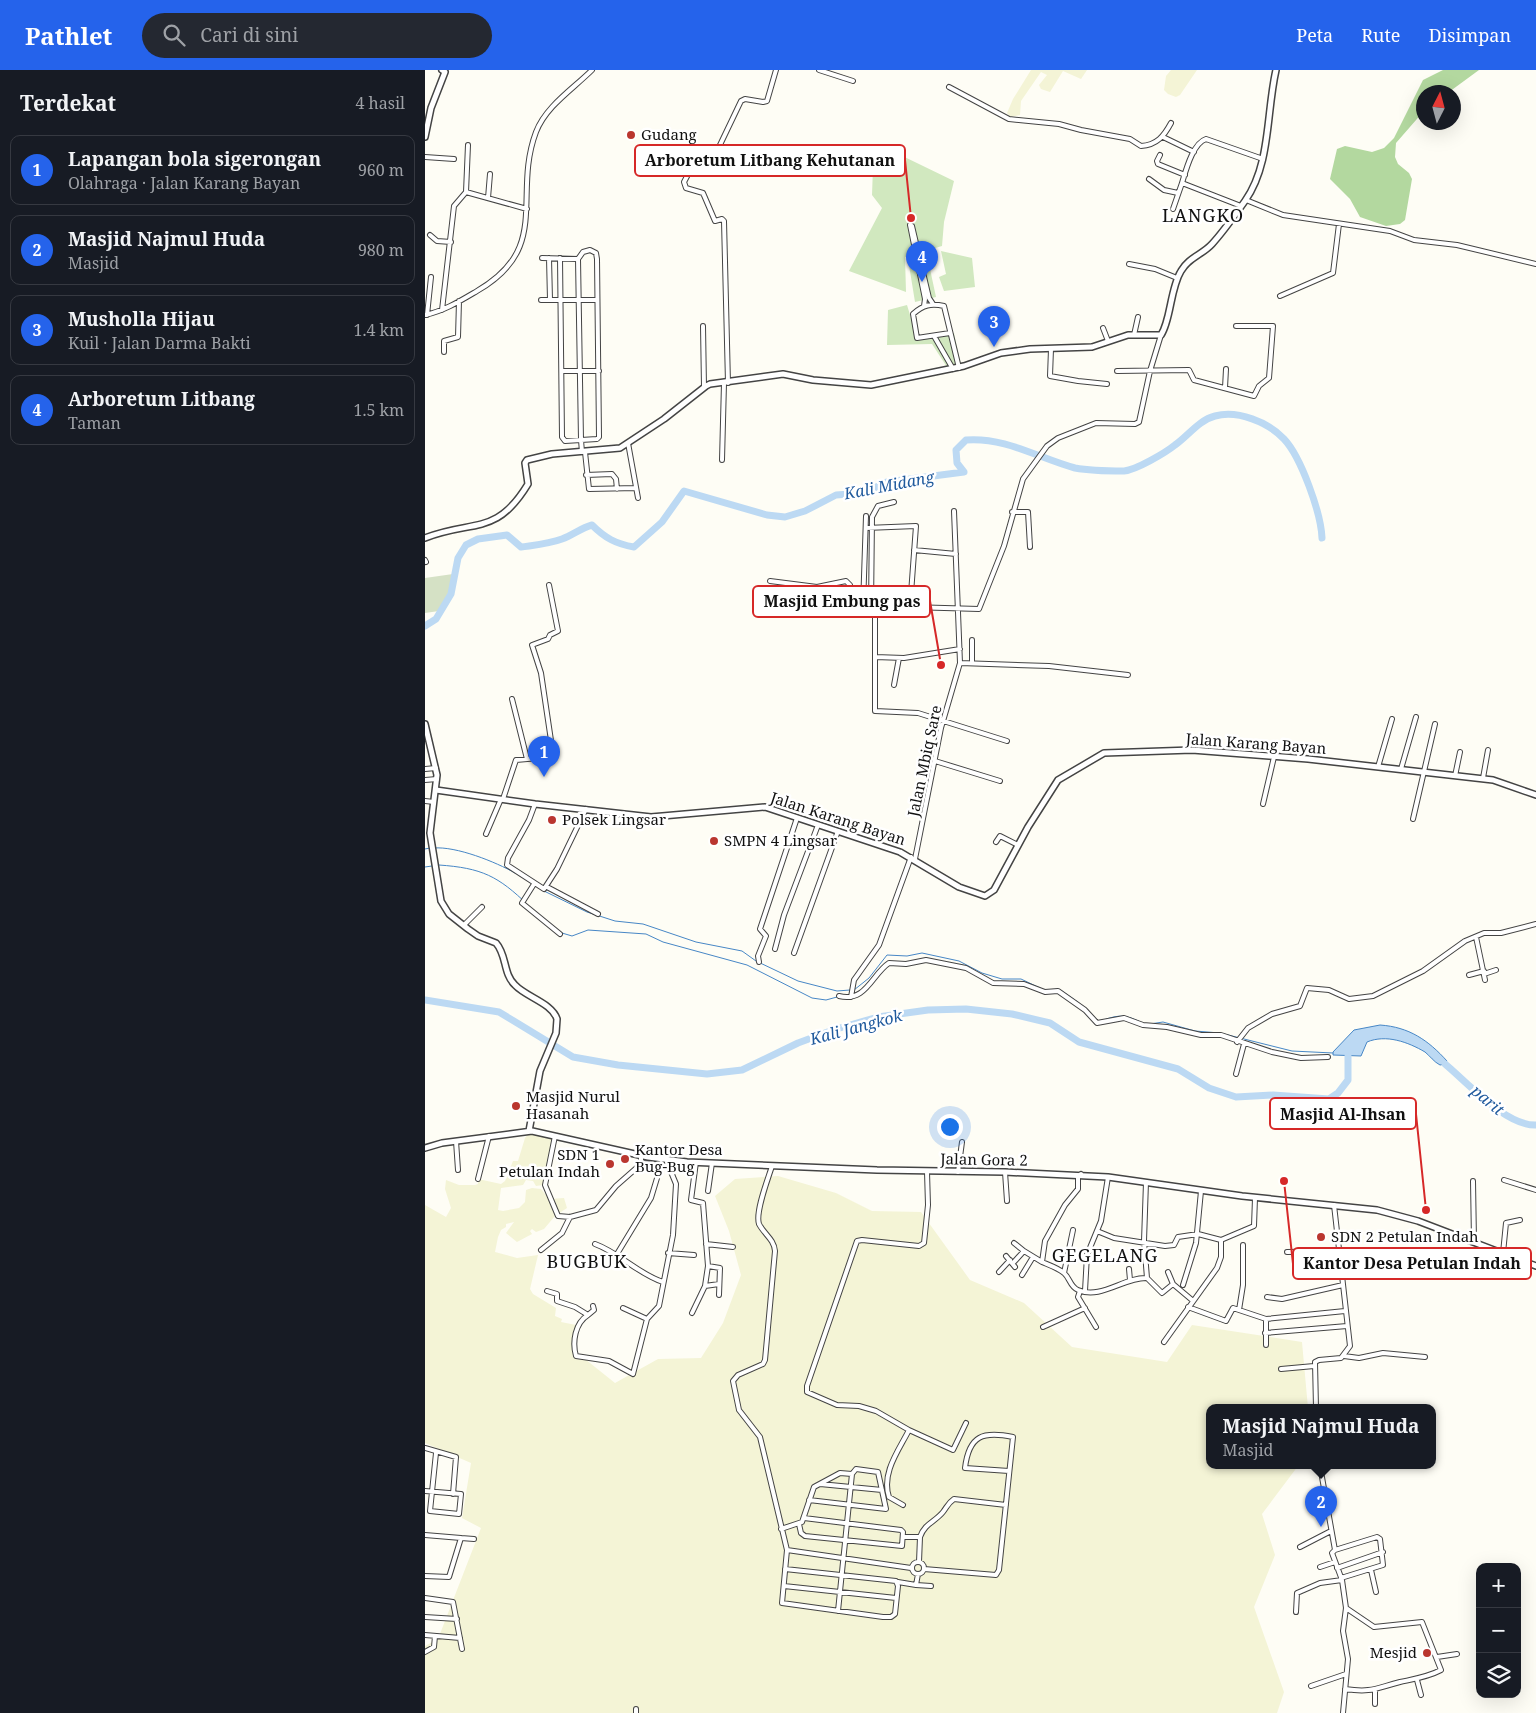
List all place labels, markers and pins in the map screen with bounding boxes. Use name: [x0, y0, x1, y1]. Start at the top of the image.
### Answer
place label: Gudang: [641, 124, 697, 144]
marker: Gudang: [625, 129, 637, 141]
callout: Arboretum Litbang Kehutanan: [635, 145, 905, 176]
pin: 4: [906, 241, 938, 282]
pin: 3: [978, 306, 1010, 347]
callout: Masjid Embung pas: [753, 586, 930, 617]
pin: 1: [528, 736, 560, 777]
place label: Polsek Lingsar: [562, 809, 666, 829]
marker: Polsek Lingsar: [546, 814, 558, 826]
place label: SMPN 4 Lingsar: [724, 830, 837, 850]
marker: SMPN 4 Lingsar: [708, 835, 720, 847]
place label: Masjid Nurul Hasanah: [526, 1086, 620, 1123]
callout: Masjid Al-Ihsan: [1270, 1098, 1416, 1129]
marker: Masjid Nurul Hasanah: [510, 1100, 522, 1112]
place label: Kantor Desa Bug-Bug: [635, 1139, 723, 1176]
place label: SDN 1 Petulan Indah: [499, 1144, 600, 1181]
marker: Kantor Desa Bug-Bug: [619, 1153, 631, 1165]
marker: SDN 1 Petulan Indah: [604, 1158, 616, 1170]
place label: SDN 2 Petulan Indah: [1331, 1226, 1479, 1246]
marker: SDN 2 Petulan Indah: [1315, 1231, 1327, 1243]
callout: Kantor Desa Petulan Indah: [1293, 1248, 1531, 1279]
pin: 2: [1305, 1486, 1337, 1527]
place label: Mesjid: [1370, 1642, 1417, 1662]
marker: Mesjid: [1421, 1647, 1433, 1659]

